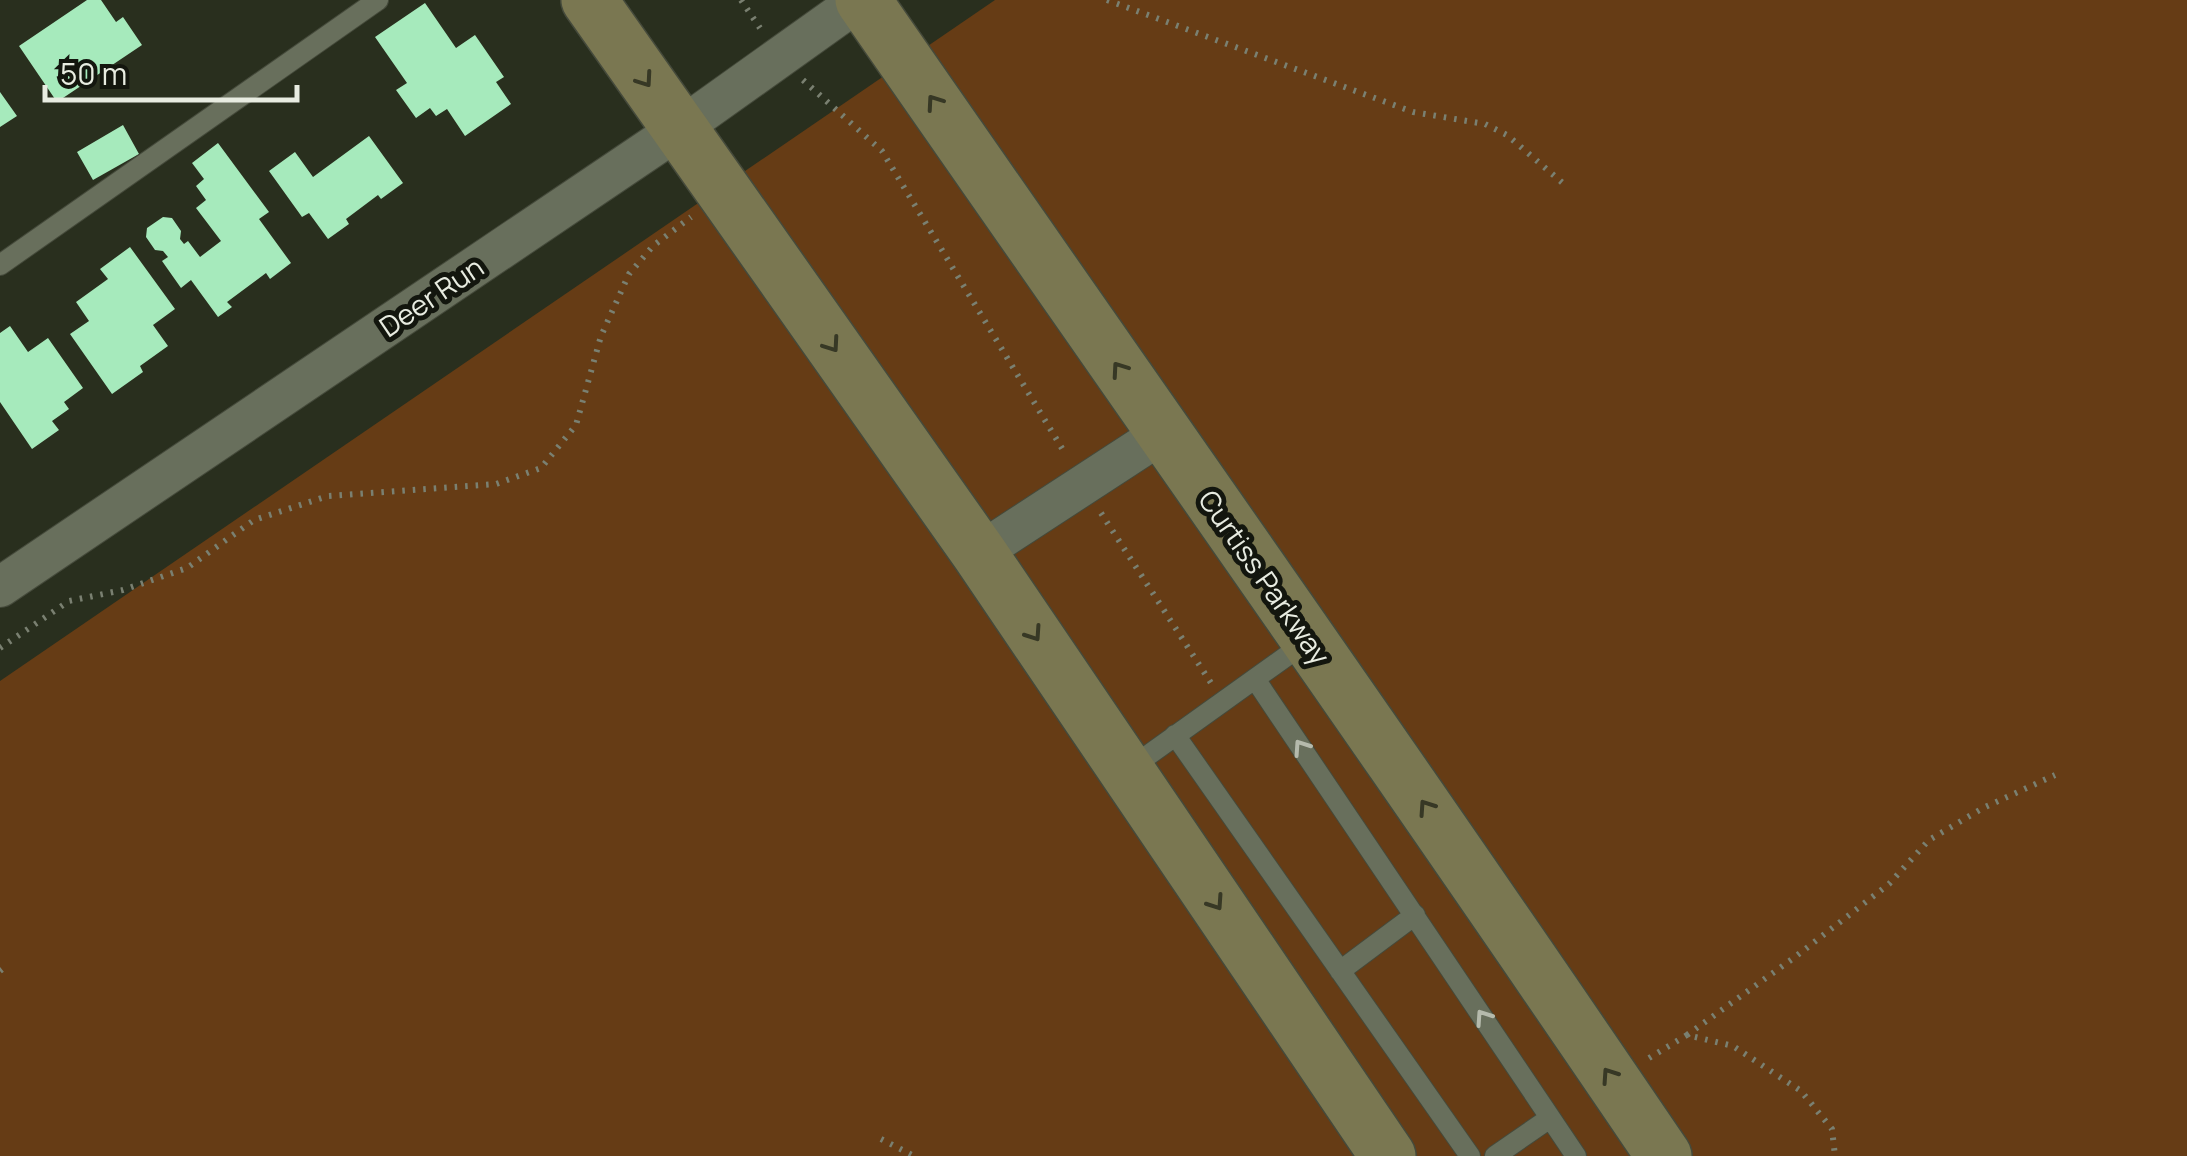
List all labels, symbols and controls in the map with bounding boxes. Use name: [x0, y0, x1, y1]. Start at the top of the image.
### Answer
scale bar: [45, 40, 298, 102]
text: 50 m: [60, 53, 127, 94]
one-way arrow: [633, 68, 651, 87]
one-way arrow: [928, 94, 946, 113]
street label: Deer Run: [371, 247, 491, 345]
one-way arrow: [820, 334, 838, 353]
one-way arrow: [1113, 362, 1131, 381]
street label: Curtiss Parkway: [1191, 482, 1340, 672]
one-way arrow: [1021, 623, 1040, 641]
one-way arrow: [1295, 740, 1314, 758]
one-way arrow: [1420, 800, 1438, 819]
one-way arrow: [1204, 891, 1222, 910]
one-way arrow: [1476, 1010, 1495, 1028]
one-way arrow: [1603, 1068, 1622, 1086]

